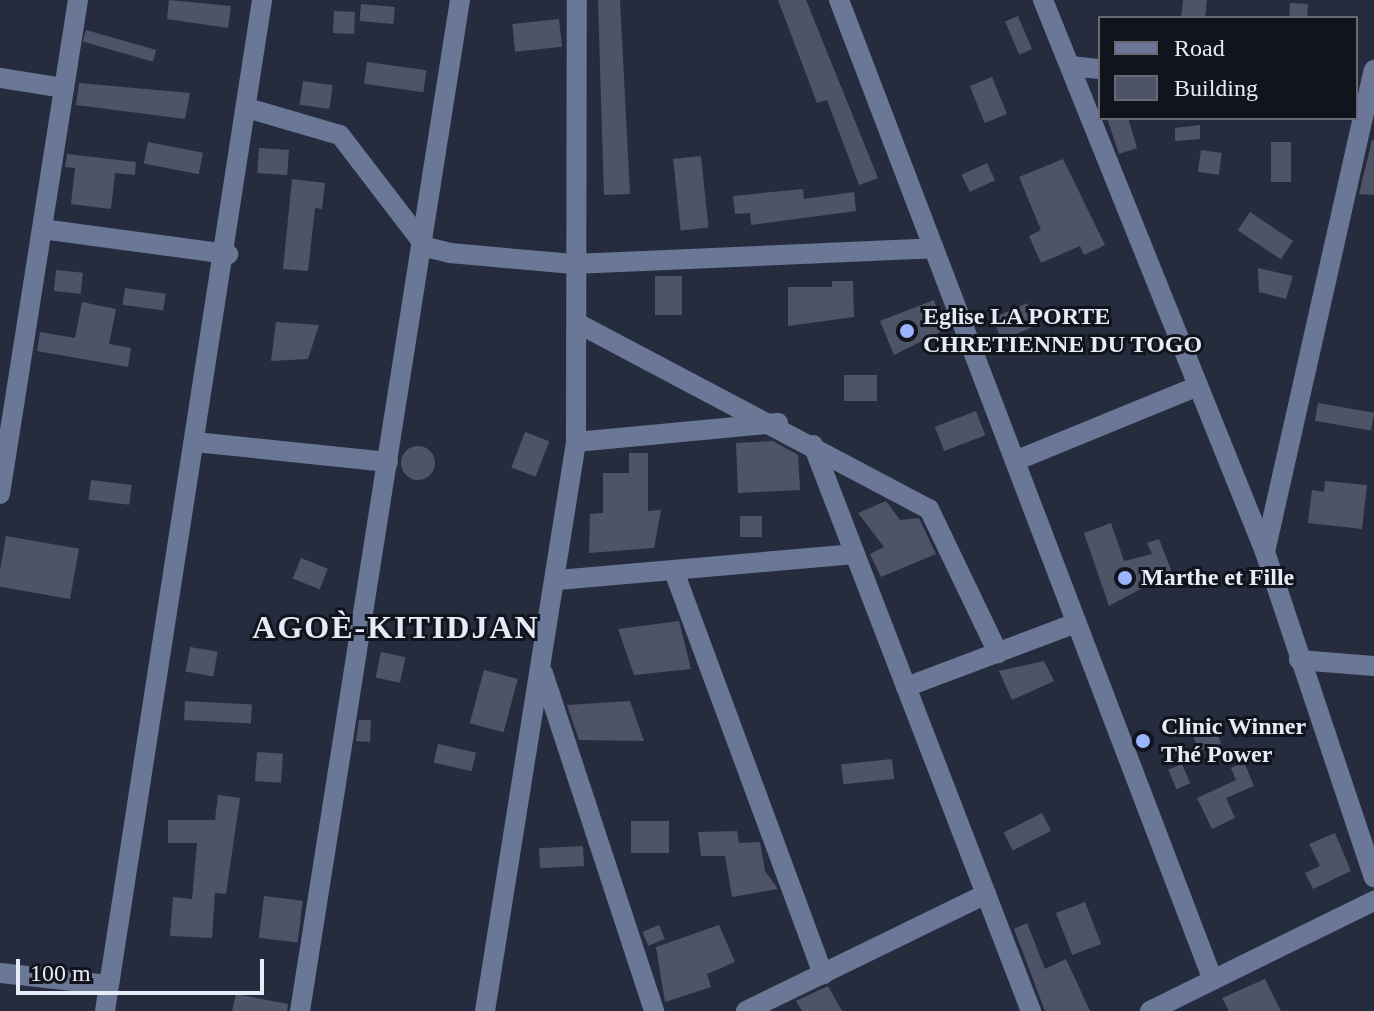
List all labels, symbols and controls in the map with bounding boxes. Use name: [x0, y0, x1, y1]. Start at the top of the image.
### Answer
legend: [1098, 16, 1358, 120]
text: Road: [1174, 35, 1225, 61]
text: Building: [1174, 75, 1258, 101]
place label: Eglise LA PORTE CHRETIENNE DU TOGO: [923, 303, 1203, 359]
marker: Eglise LA PORTE CHRETIENNE DU TOGO: [898, 322, 916, 340]
place label: Marthe et Fille: [1141, 564, 1294, 592]
marker: Marthe et Fille: [1116, 569, 1134, 587]
district label: AGOÈ-KITIDJAN: [252, 608, 540, 646]
place label: Clinic Winner Thé Power: [1161, 713, 1307, 769]
marker: Clinic Winner Thé Power: [1132, 730, 1154, 752]
scale bar: [20, 943, 268, 993]
text: 100 m: [30, 960, 91, 986]

